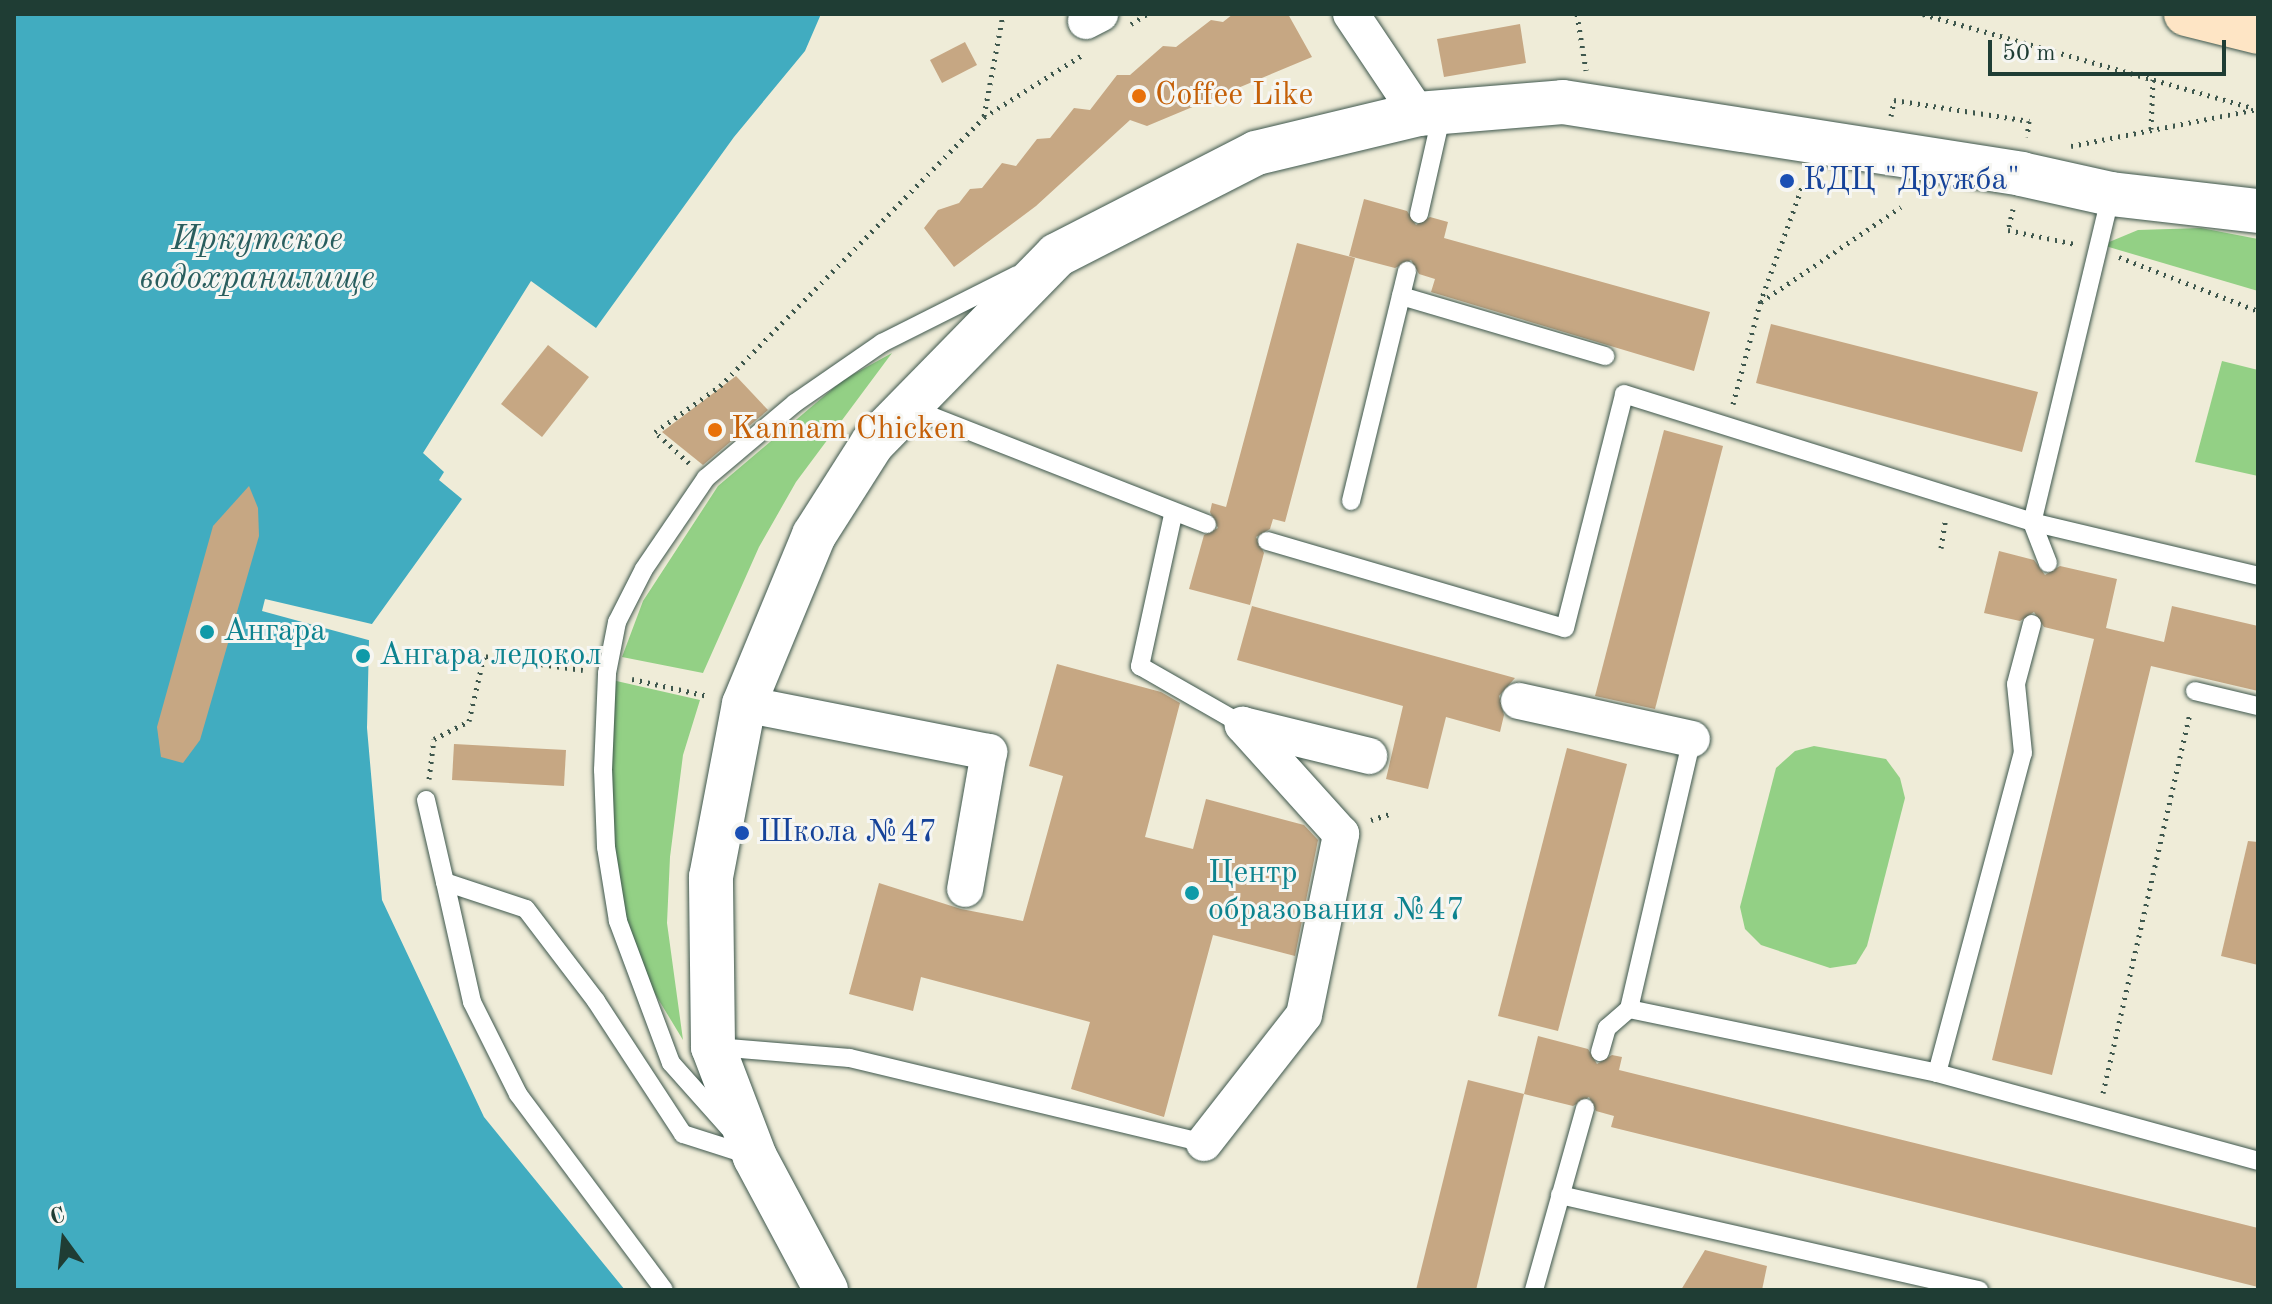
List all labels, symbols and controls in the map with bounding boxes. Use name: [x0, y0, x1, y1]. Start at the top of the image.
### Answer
scale bar: [1992, 24, 2230, 74]
text: 50 m: [2002, 42, 2056, 66]
place label: Coffee Like: [1155, 77, 1313, 115]
marker: Coffee Like: [1130, 87, 1148, 105]
place label: КДЦ "Дружба": [1803, 162, 2020, 200]
marker: КДЦ "Дружба": [1778, 172, 1796, 190]
water label: Иркутское водохранилище: [139, 220, 375, 300]
place label: Kannam Chicken: [731, 411, 966, 449]
marker: Kannam Chicken: [706, 421, 724, 439]
place label: Ангара: [223, 613, 326, 651]
marker: Ангара: [198, 623, 216, 641]
place label: Ангара ледокол: [379, 637, 602, 675]
marker: Ангара ледокол: [354, 647, 372, 665]
place label: Школа №47: [758, 814, 937, 852]
marker: Школа №47: [733, 824, 751, 842]
place label: Центр образования №47: [1208, 856, 1465, 931]
marker: Центр образования №47: [1183, 884, 1201, 902]
north arrow: [24, 1200, 104, 1280]
text: С: [48, 1204, 68, 1229]

